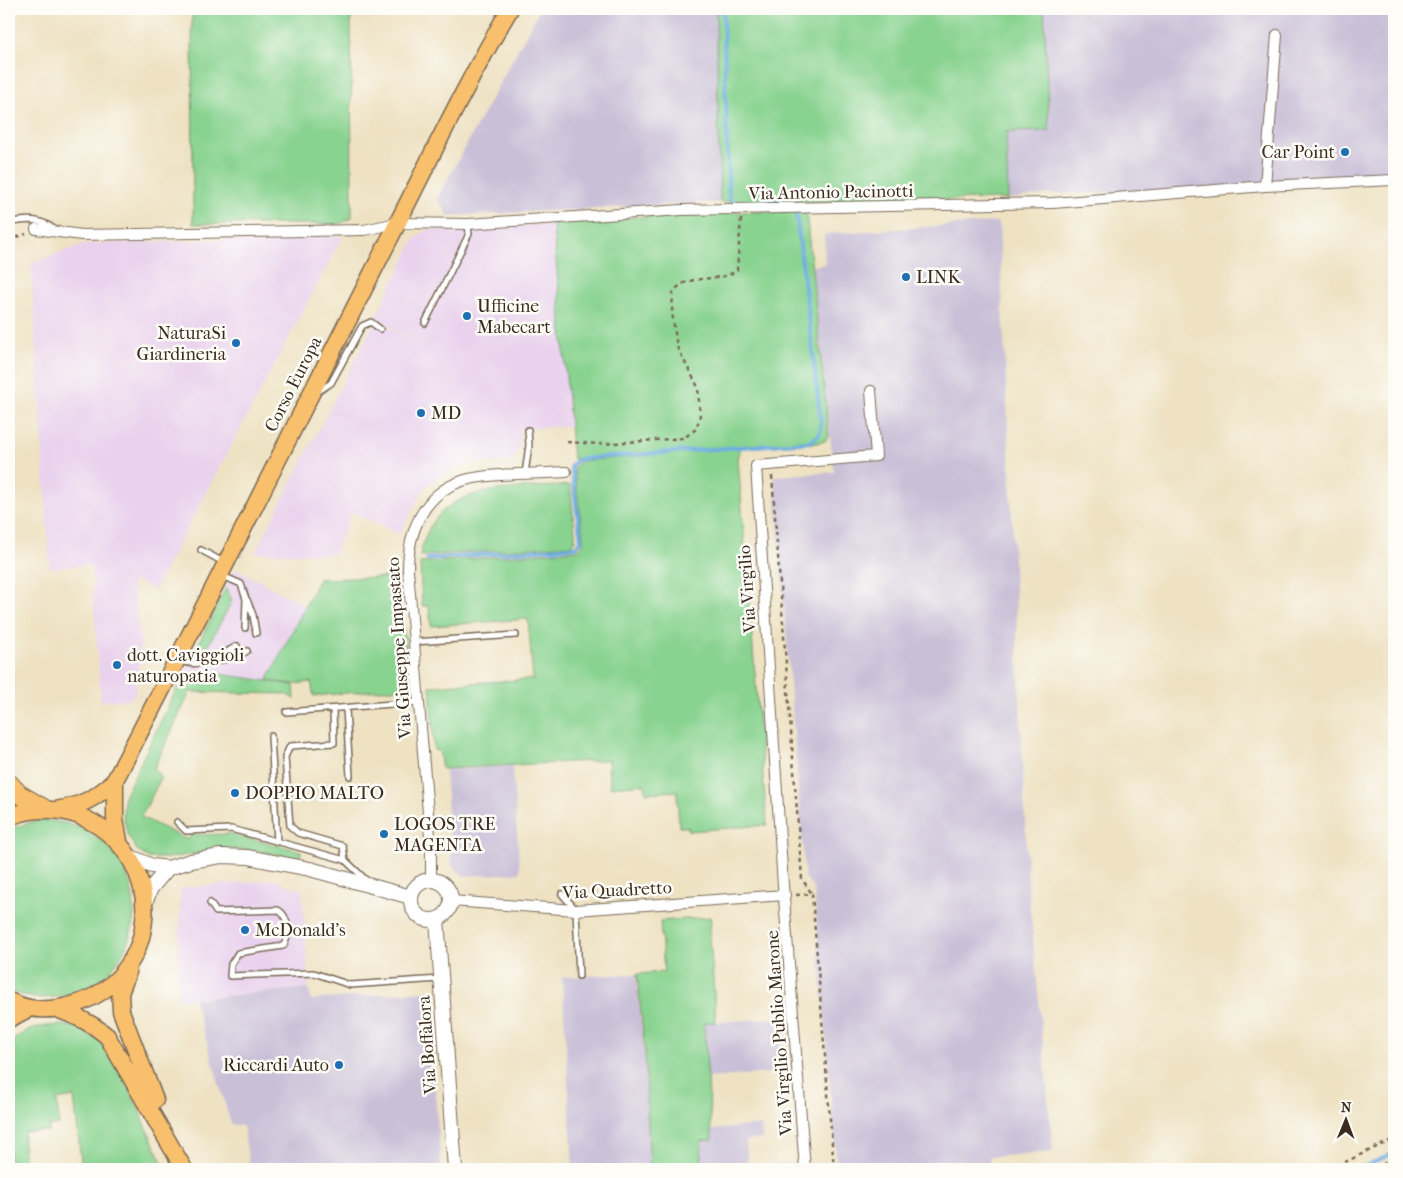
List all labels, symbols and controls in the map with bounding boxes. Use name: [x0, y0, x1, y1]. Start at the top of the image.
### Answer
place label: Car Point: [1262, 142, 1336, 163]
marker: Car Point: [1339, 146, 1351, 158]
street label: Via Antonio Pacinotti: [747, 181, 914, 204]
place label: LINK: [916, 267, 962, 288]
marker: LINK: [900, 271, 912, 283]
place label: Ufficine Mabecart: [477, 296, 551, 338]
marker: Ufficine Mabecart: [461, 310, 473, 322]
place label: NaturaSi Giardineria: [137, 323, 227, 365]
street label: Corso Europa: [260, 332, 327, 435]
marker: NaturaSi Giardineria: [230, 337, 242, 349]
place label: MD: [431, 403, 461, 424]
marker: MD: [415, 407, 427, 419]
street label: Via Virgilio: [734, 544, 761, 635]
street label: Via Giuseppe Impastato: [383, 556, 416, 741]
place label: dott. Caviggioli naturopatia: [127, 645, 245, 687]
marker: dott. Caviggioli naturopatia: [111, 659, 123, 671]
place label: DOPPIO MALTO: [245, 783, 384, 804]
marker: DOPPIO MALTO: [229, 787, 241, 799]
place label: LOGOS TRE MAGENTA: [394, 814, 495, 856]
marker: LOGOS TRE MAGENTA: [378, 828, 390, 840]
street label: Via Quadretto: [561, 877, 672, 904]
place label: McDonald's: [255, 920, 346, 941]
marker: McDonald's: [239, 924, 251, 936]
street label: Via Virgilio Publio Marone: [762, 929, 797, 1137]
street label: Via Boffalora: [414, 994, 441, 1096]
place label: Riccardi Auto: [223, 1055, 329, 1076]
marker: Riccardi Auto: [333, 1059, 345, 1071]
north arrow: [1320, 1096, 1370, 1146]
text: N: [1341, 1099, 1352, 1116]

